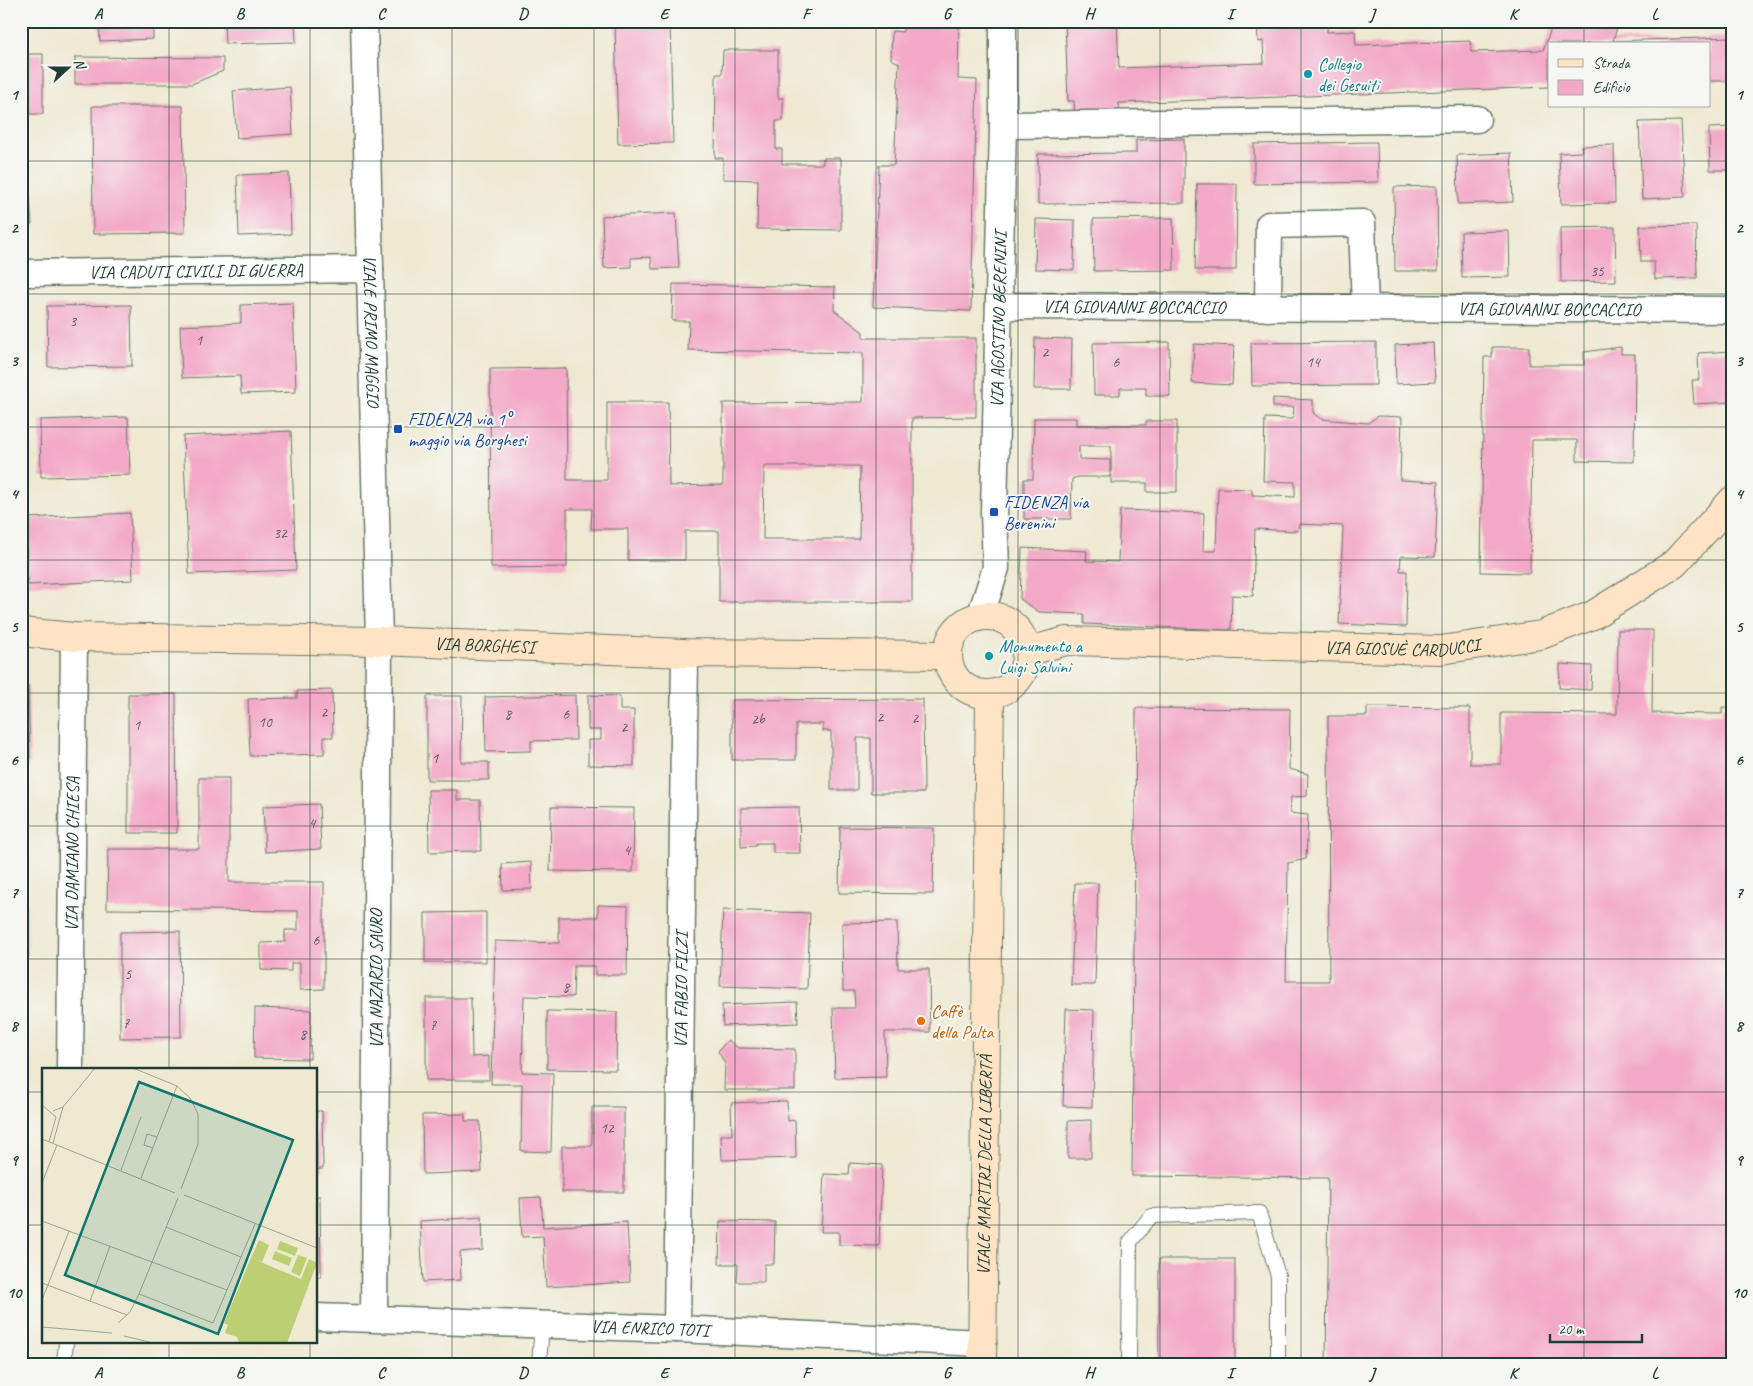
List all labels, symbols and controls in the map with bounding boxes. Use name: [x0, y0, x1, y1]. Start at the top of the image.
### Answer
text: A: [94, 4, 104, 24]
text: B: [236, 4, 246, 24]
text: C: [377, 4, 387, 24]
text: D: [518, 4, 529, 24]
text: E: [660, 4, 671, 24]
text: F: [802, 4, 813, 24]
text: G: [943, 4, 953, 24]
text: H: [1084, 4, 1096, 24]
text: I: [1227, 4, 1237, 24]
text: J: [1368, 4, 1377, 24]
text: K: [1509, 4, 1521, 24]
text: L: [1652, 4, 1660, 24]
north arrow: [42, 42, 92, 92]
legend: [1548, 42, 1710, 108]
place label: Collegio dei Gesuiti: [1318, 53, 1381, 96]
text: Strada: [1593, 54, 1630, 73]
text: N: [70, 56, 90, 73]
marker: Collegio dei Gesuiti: [1302, 68, 1314, 80]
text: Edificio: [1593, 78, 1631, 97]
text: 1: [10, 85, 19, 105]
text: 1: [1735, 85, 1744, 105]
text: 2: [10, 218, 19, 238]
text: 2: [1735, 218, 1744, 238]
street label: VIA AGOSTINO BERENINI: [985, 228, 1012, 408]
street label: VIALE PRIMO MAGGIO: [359, 255, 384, 409]
street label: VIA CADUTI CIVILI DI GUERRA: [89, 259, 304, 283]
house number: 35: [1590, 262, 1605, 281]
street label: VIA GIOVANNI BOCCACCIO: [1043, 295, 1227, 318]
street label: VIA GIOVANNI BOCCACCIO: [1458, 298, 1642, 321]
house number: 3: [70, 312, 78, 331]
house number: 1: [196, 331, 204, 350]
house number: 2: [1042, 343, 1050, 362]
text: 3: [10, 351, 19, 371]
text: 3: [1735, 351, 1744, 371]
house number: 6: [1113, 353, 1121, 372]
house number: 14: [1306, 353, 1321, 372]
place label: FIDENZA via 1° maggio via Borghesi: [408, 408, 529, 451]
marker: FIDENZA via 1° maggio via Borghesi: [392, 423, 404, 435]
text: 4: [10, 484, 19, 504]
text: 4: [1735, 484, 1744, 504]
place label: FIDENZA via Berenini: [1004, 491, 1090, 534]
marker: FIDENZA via Berenini: [988, 506, 1000, 518]
house number: 32: [273, 524, 288, 543]
text: 5: [11, 617, 20, 637]
text: 5: [1736, 617, 1745, 637]
street label: VIA BORGHESI: [434, 632, 539, 658]
street label: VIA GIOSUÈ CARDUCCI: [1324, 633, 1485, 662]
place label: Monumento a Luigi Salvini: [999, 635, 1084, 678]
marker: Monumento a Luigi Salvini: [983, 650, 995, 662]
house number: 2: [321, 703, 329, 722]
house number: 8: [505, 705, 513, 724]
house number: 6: [563, 705, 571, 724]
house number: 2: [877, 708, 885, 727]
house number: 2: [912, 709, 920, 728]
house number: 2b: [751, 710, 766, 729]
house number: 10: [258, 713, 273, 732]
house number: 1: [134, 716, 142, 735]
house number: 2: [621, 718, 629, 737]
house number: 1: [432, 749, 440, 768]
text: 6: [10, 750, 19, 770]
text: 6: [1735, 750, 1744, 770]
street label: VIA DAMIANO CHIESA: [60, 776, 84, 932]
house number: 4: [309, 814, 317, 833]
house number: 4: [624, 841, 632, 860]
text: 7: [10, 883, 19, 903]
text: 7: [1735, 883, 1744, 903]
street label: VIA NAZARIO SAURO: [365, 907, 387, 1049]
street label: VIA FABIO FILZI: [669, 928, 693, 1048]
house number: 6: [313, 931, 321, 950]
house number: 5: [125, 965, 133, 984]
house number: 8: [563, 978, 571, 997]
place label: Caffè della Palta: [931, 1000, 995, 1043]
house number: 7: [123, 1014, 131, 1033]
marker: Caffè della Palta: [915, 1015, 927, 1027]
text: 8: [10, 1016, 19, 1036]
house number: 7: [430, 1016, 438, 1035]
text: 8: [1735, 1016, 1744, 1036]
house number: 8: [300, 1025, 308, 1044]
street label: VIALE MARTIRI DELLA LIBERTÀ: [972, 1053, 997, 1275]
inset map: [42, 1068, 318, 1344]
house number: 12: [600, 1119, 615, 1138]
text: 9: [10, 1150, 19, 1170]
text: 9: [1735, 1150, 1744, 1170]
text: 10: [7, 1283, 23, 1303]
text: 10: [1732, 1283, 1748, 1303]
scale bar: [1550, 1311, 1643, 1343]
street label: VIA ENRICO TOTI: [590, 1315, 713, 1342]
text: 20 m: [1558, 1320, 1585, 1339]
text: A: [94, 1363, 104, 1383]
text: B: [236, 1363, 246, 1383]
text: C: [377, 1363, 387, 1383]
text: D: [518, 1363, 529, 1383]
text: E: [660, 1363, 671, 1383]
text: F: [802, 1363, 813, 1383]
text: G: [943, 1363, 953, 1383]
text: H: [1084, 1363, 1096, 1383]
text: I: [1227, 1363, 1237, 1383]
text: J: [1368, 1363, 1377, 1383]
text: K: [1509, 1363, 1521, 1383]
text: L: [1652, 1363, 1660, 1383]

